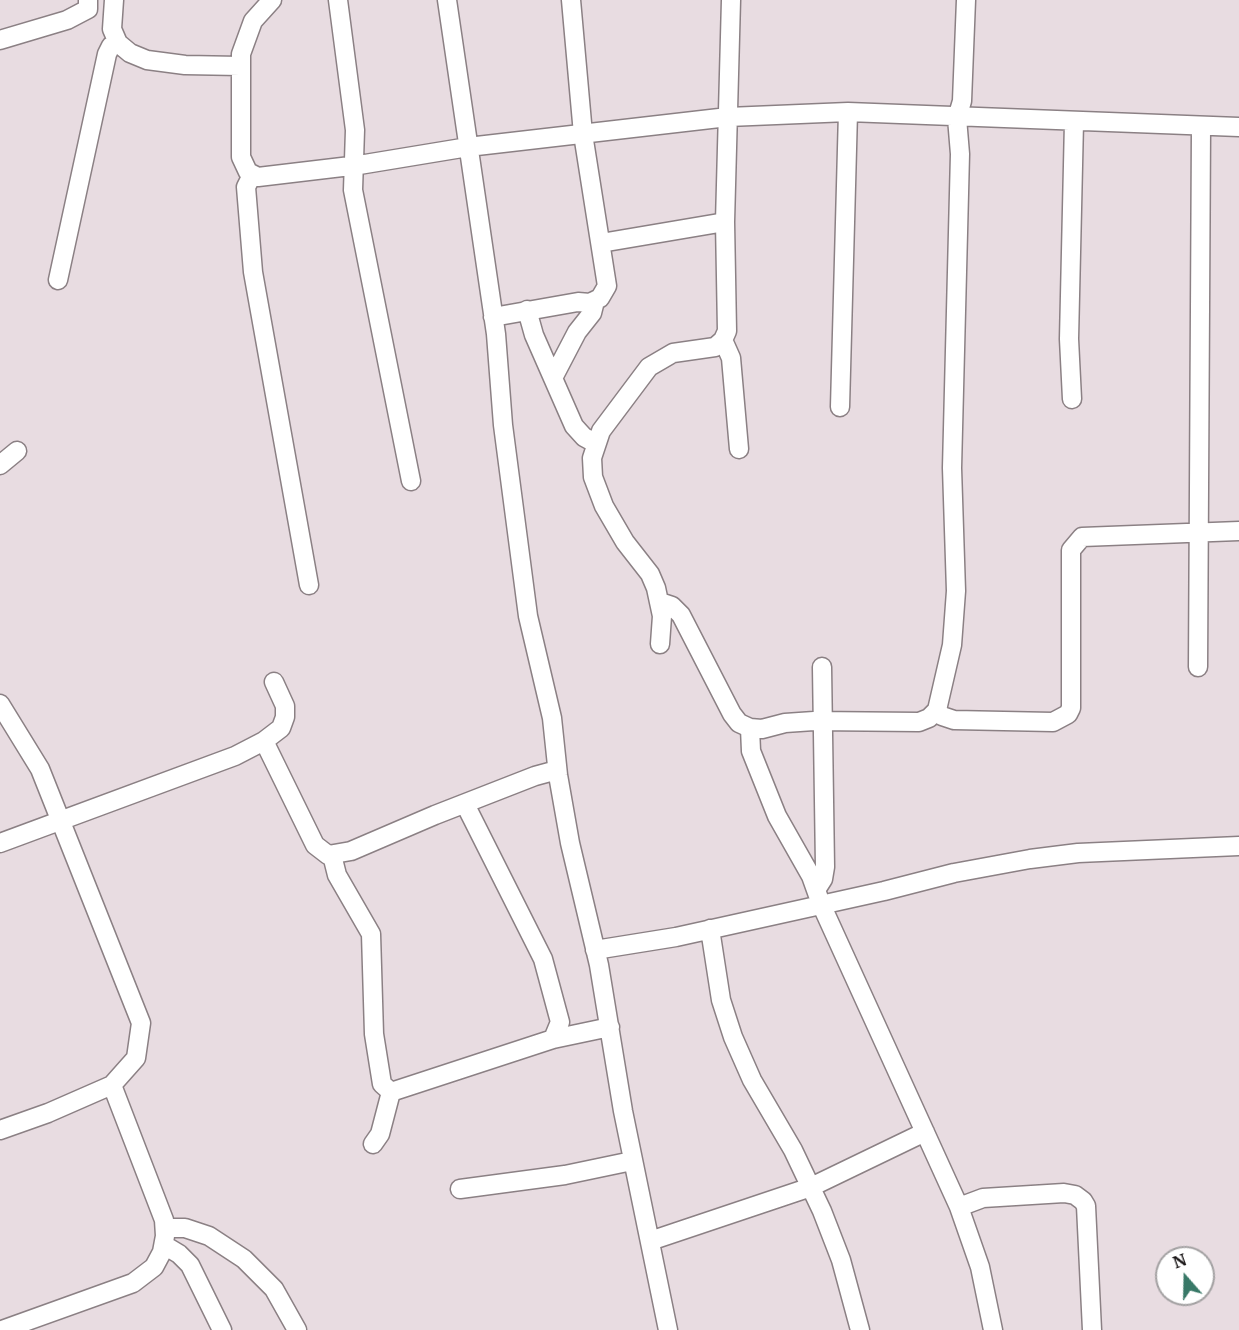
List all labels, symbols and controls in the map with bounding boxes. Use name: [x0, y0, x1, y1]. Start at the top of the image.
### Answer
north arrow: [1155, 1246, 1215, 1306]
text: N: [1170, 1249, 1189, 1273]

